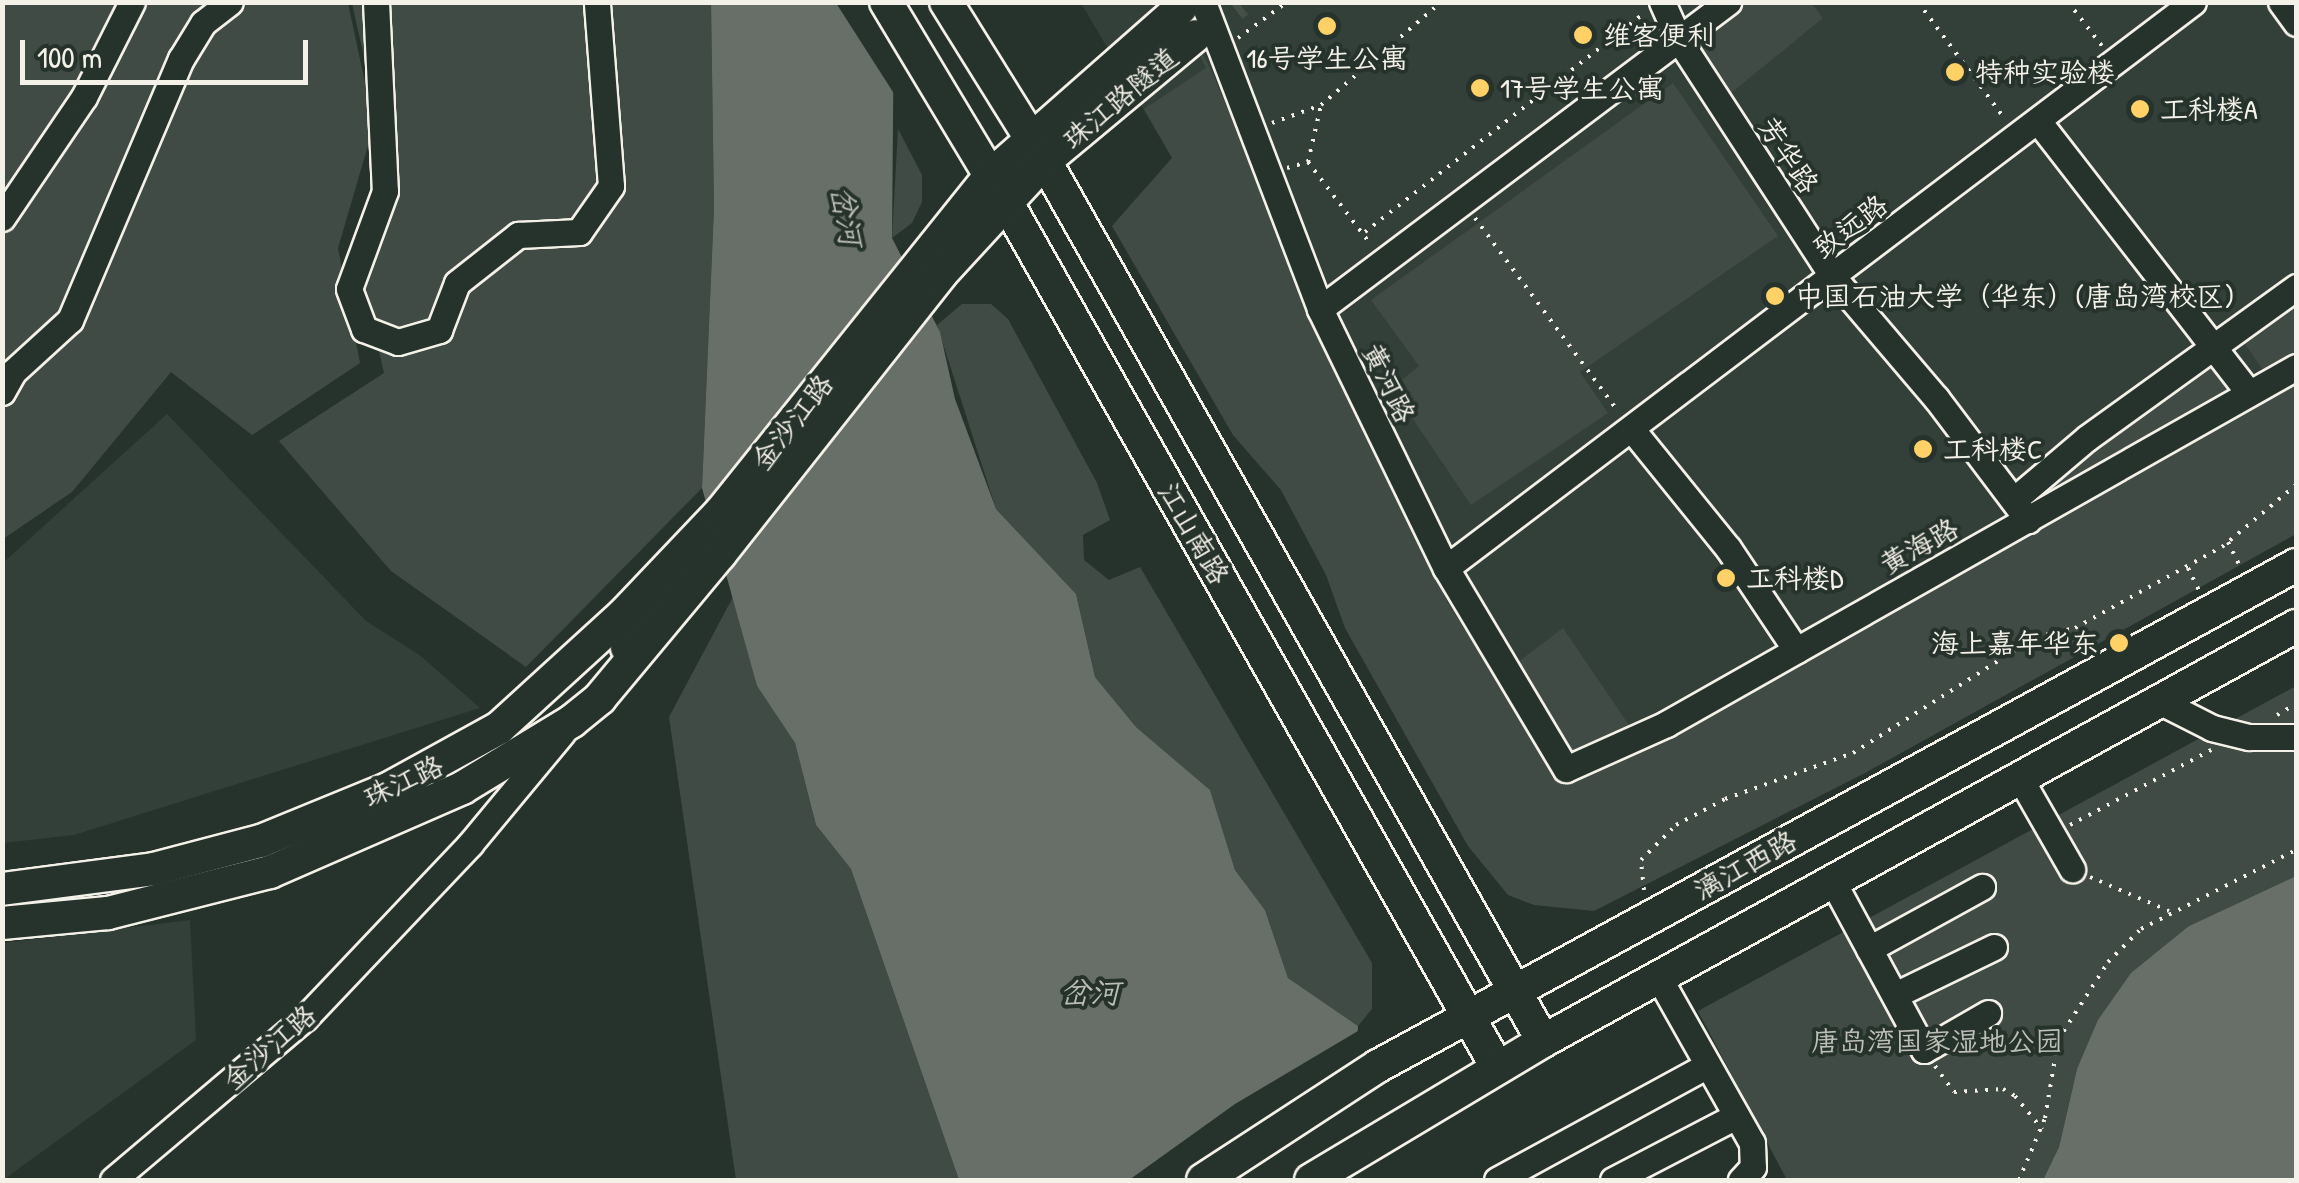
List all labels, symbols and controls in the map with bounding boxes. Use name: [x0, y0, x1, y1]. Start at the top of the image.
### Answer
marker: 16号学生公寓: [1316, 15, 1338, 37]
place label: 维客便利: [1603, 18, 1715, 52]
scale bar: [25, 20, 312, 82]
marker: 维客便利: [1572, 24, 1594, 46]
text: 100 m: [37, 37, 102, 77]
street label: 珠江路隧道: [1056, 40, 1184, 156]
place label: 16号学生公寓: [1246, 41, 1408, 75]
place label: 特种实验楼: [1975, 55, 2115, 89]
marker: 特种实验楼: [1944, 61, 1966, 83]
place label: 17号学生公寓: [1500, 71, 1664, 105]
marker: 17号学生公寓: [1469, 77, 1491, 99]
place label: 工科楼A: [2160, 92, 2258, 126]
marker: 工科楼A: [2129, 98, 2151, 120]
street label: 芳华路: [1752, 111, 1826, 199]
water label: 岔河: [824, 183, 870, 249]
street label: 致远路: [1806, 187, 1894, 265]
place label: 中国石油大学（华东）(唐岛湾校区): [1795, 279, 2235, 313]
marker: 中国石油大学（华东）(唐岛湾校区): [1764, 285, 1786, 307]
street label: 黄河路: [1355, 338, 1423, 428]
street label: 金沙江路: [744, 368, 840, 476]
place label: 工科楼C: [1943, 432, 2042, 466]
marker: 工科楼C: [1912, 438, 1934, 460]
street label: 江山南路: [1151, 476, 1237, 590]
street label: 黄海路: [1874, 511, 1964, 581]
place label: 工科楼D: [1746, 561, 1843, 595]
marker: 工科楼D: [1715, 567, 1737, 589]
place label: 海上嘉年华东: [1931, 626, 2099, 660]
marker: 海上嘉年华东: [2108, 632, 2130, 654]
street label: 珠江路: [358, 748, 448, 814]
street label: 漓江西路: [1688, 823, 1802, 907]
water label: 岔河: [1060, 974, 1120, 1010]
street label: 金沙江路: [216, 998, 322, 1096]
park label: 唐岛湾国家湿地公园: [1811, 1024, 2063, 1058]

